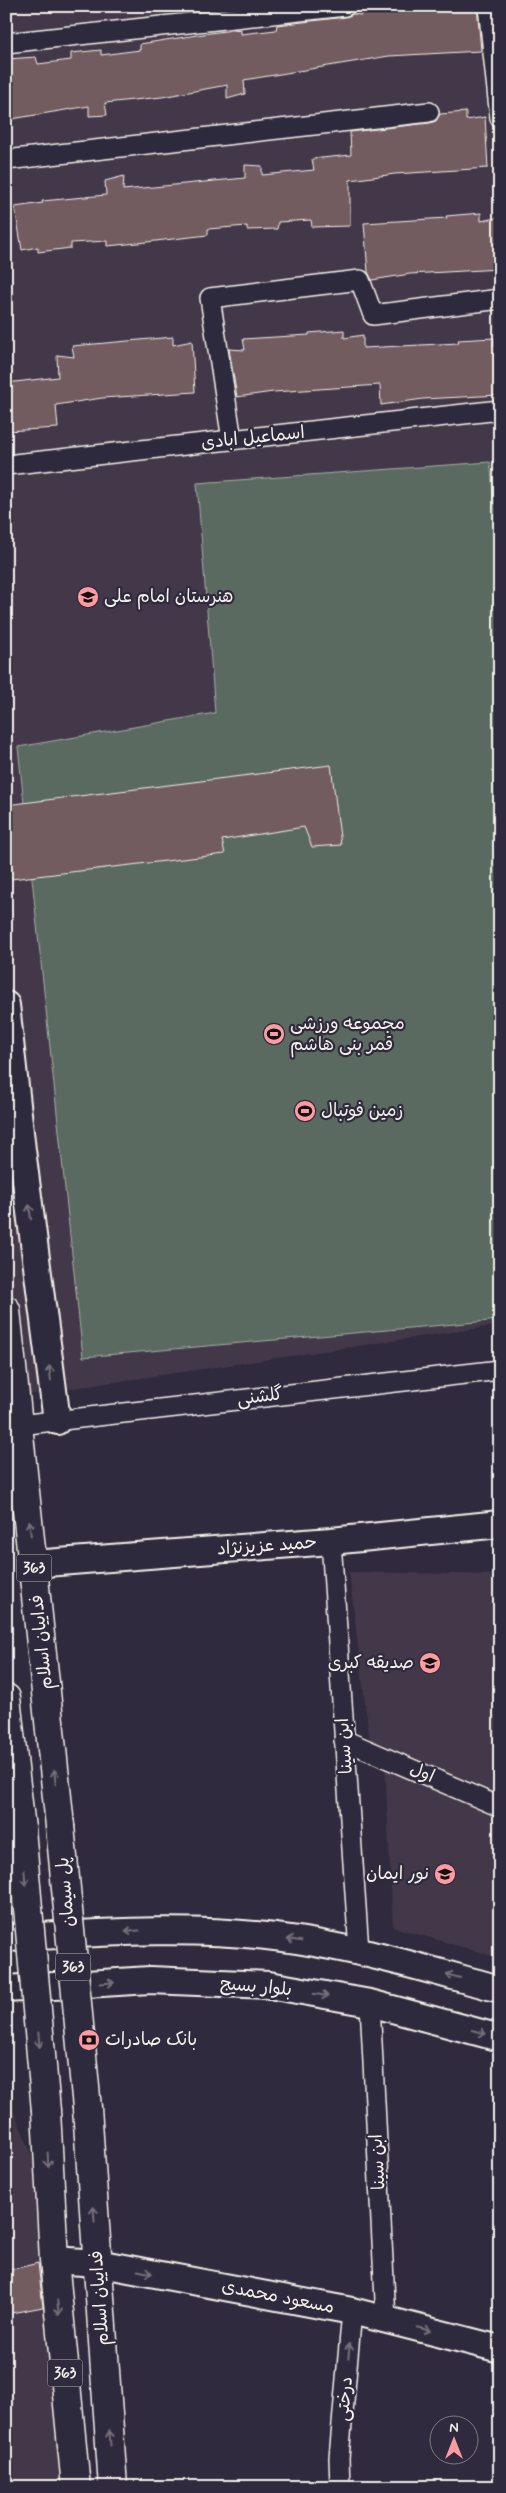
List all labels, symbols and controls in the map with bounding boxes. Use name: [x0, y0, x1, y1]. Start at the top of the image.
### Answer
street label: اسماعیل ابادی: [200, 421, 306, 455]
school or university icon: هنرستان امام علی: [76, 585, 100, 609]
place label: هنرستان امام علی: [104, 585, 233, 610]
place label: مجموعه ورزشی قمر بنی هاشم: [290, 1012, 405, 1058]
sports icon: مجموعه ورزشی قمر بنی هاشم: [262, 1022, 286, 1046]
sports icon: زمین فوتبال: [293, 1099, 317, 1123]
place label: زمین فوتبال: [321, 1099, 403, 1123]
one-way arrow: [25, 1204, 35, 1220]
one-way arrow: [45, 1365, 55, 1381]
street label: گلشنی: [236, 1382, 285, 1412]
one-way arrow: [25, 1521, 35, 1537]
street label: حمید عزیزنژاد: [216, 1531, 318, 1561]
road number: 363: [16, 1555, 52, 1582]
street label: فداییان اسلام: [25, 1593, 60, 1691]
place label: صدیقه کبری: [328, 1651, 414, 1675]
school or university icon: صدیقه کبری: [418, 1651, 442, 1675]
street label: ابن سینا: [331, 1717, 359, 1775]
street label: اول: [406, 1757, 438, 1789]
one-way arrow: [50, 1769, 60, 1785]
street label: پل سیمان: [51, 1856, 81, 1928]
place label: نور ایمان: [366, 1862, 429, 1886]
school or university icon: نور ایمان: [433, 1862, 457, 1886]
one-way arrow: [20, 1870, 30, 1886]
one-way arrow: [125, 1927, 141, 1936]
one-way arrow: [287, 1935, 303, 1945]
road number: 363: [56, 1954, 90, 1980]
one-way arrow: [445, 1971, 461, 1980]
street label: بلوار بسیج: [219, 1972, 293, 2002]
one-way arrow: [99, 1979, 115, 1988]
one-way arrow: [313, 1990, 329, 2000]
bank icon: بانک صادرات: [77, 2028, 101, 2052]
place label: بانک صادرات: [105, 2028, 197, 2052]
one-way arrow: [471, 2028, 487, 2038]
one-way arrow: [35, 2032, 44, 2048]
street label: ابن سینا: [365, 2133, 391, 2191]
one-way arrow: [44, 2152, 53, 2168]
one-way arrow: [89, 2207, 99, 2223]
street label: فداییان اسلام: [85, 2249, 116, 2346]
one-way arrow: [137, 2268, 153, 2277]
street label: مسعود محمدی: [220, 2274, 336, 2320]
one-way arrow: [54, 2300, 63, 2316]
one-way arrow: [416, 2325, 432, 2335]
one-way arrow: [344, 2343, 353, 2359]
road number: 363: [48, 2360, 82, 2386]
street label: درختی: [331, 2376, 359, 2422]
north arrow: [428, 2416, 478, 2466]
text: N: [449, 2419, 459, 2437]
one-way arrow: [105, 2430, 114, 2446]

